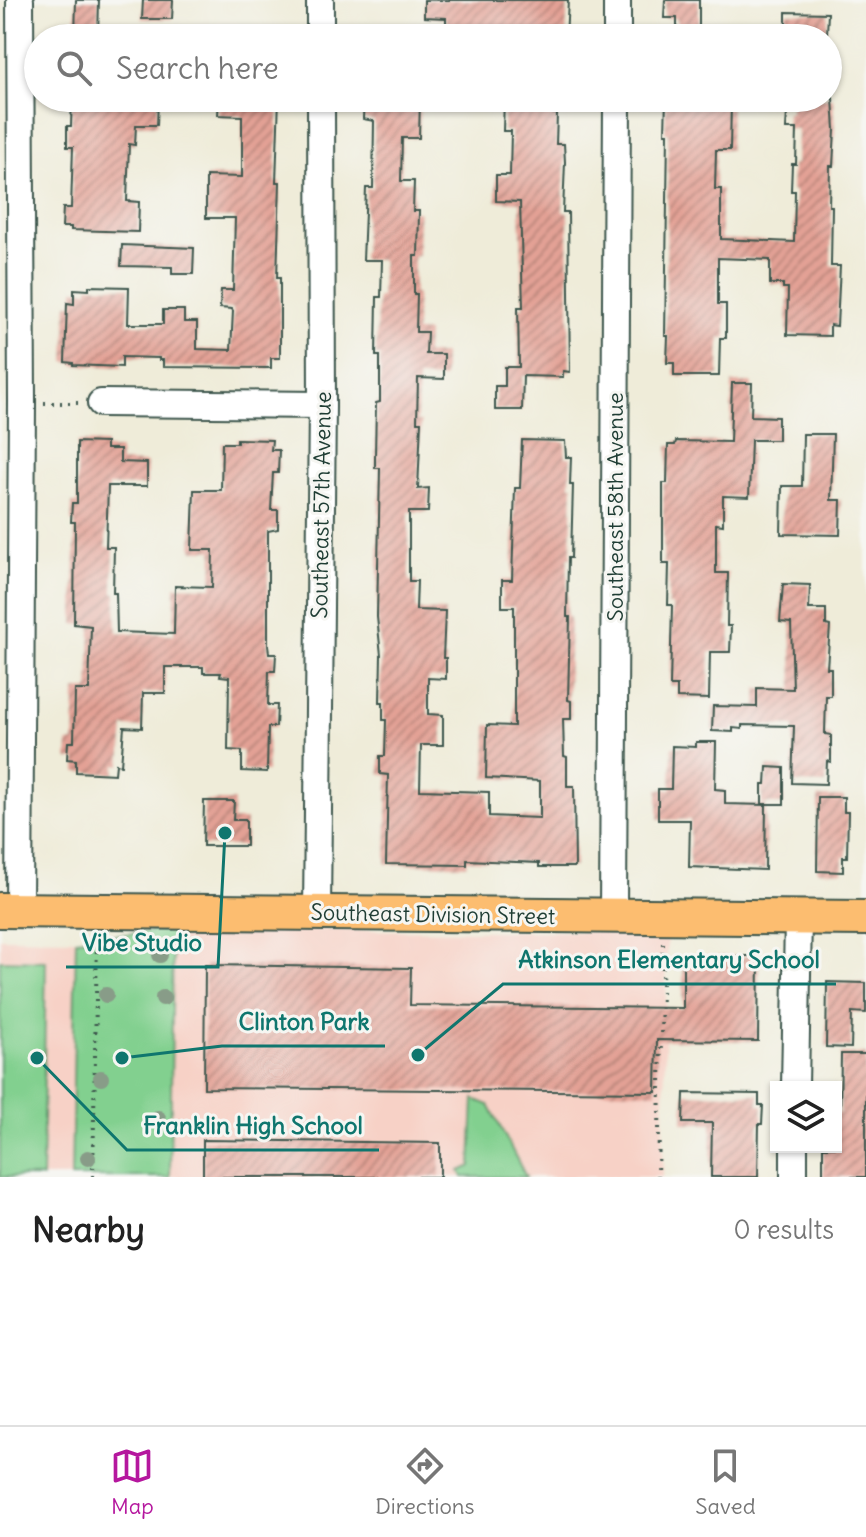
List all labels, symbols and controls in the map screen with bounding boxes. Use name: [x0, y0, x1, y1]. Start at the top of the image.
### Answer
search box: [24, 24, 842, 112]
icon: search: [52, 46, 96, 90]
text: Search here: [116, 49, 279, 87]
street label: Southeast 57th Avenue: [305, 391, 337, 619]
street label: Southeast 58th Avenue: [601, 392, 629, 622]
street label: Southeast Division Street: [310, 898, 556, 930]
callout: Vibe Studio: [66, 919, 218, 967]
text: Vibe Studio: [82, 927, 202, 957]
callout: Atkinson Elementary School: [503, 936, 836, 984]
text: Atkinson Elementary School: [518, 944, 820, 974]
callout: Clinton Park: [222, 998, 385, 1046]
text: Clinton Park: [239, 1006, 370, 1036]
map controls: [770, 1081, 842, 1153]
button: layers: [770, 1081, 842, 1153]
callout: Franklin High School: [127, 1102, 379, 1150]
text: Franklin High School: [143, 1110, 363, 1140]
text: Nearby: [32, 1208, 145, 1251]
text: 0 results: [733, 1213, 834, 1246]
tab: Map: [110, 1444, 154, 1520]
tab: Directions: [375, 1444, 475, 1520]
tab: Saved: [695, 1444, 756, 1520]

